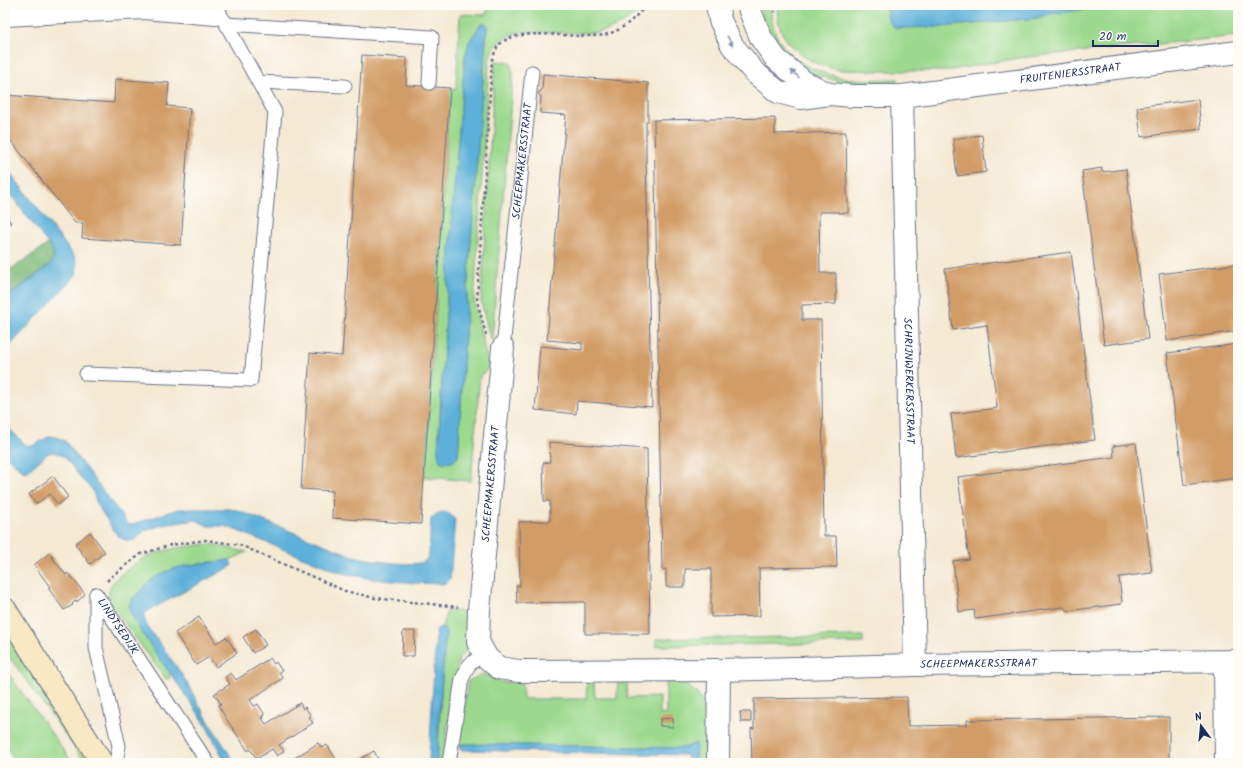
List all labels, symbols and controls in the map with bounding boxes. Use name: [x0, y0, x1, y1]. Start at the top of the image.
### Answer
scale bar: [1093, 22, 1158, 48]
text: 20 m: [1099, 27, 1127, 46]
one-way arrow: [727, 35, 734, 47]
street label: FRUITENIERSSTRAAT: [1019, 58, 1123, 89]
one-way arrow: [790, 70, 800, 79]
street label: SCHEEPMAKERSSTRAAT: [508, 101, 538, 220]
street label: SCHRIJNWERKERSSTRAAT: [898, 318, 919, 445]
street label: SCHEEPMAKERSSTRAAT: [477, 424, 505, 543]
street label: LINDTSEDIJK: [92, 595, 143, 659]
street label: SCHEEPMAKERSSTRAAT: [920, 654, 1038, 674]
north arrow: [1181, 706, 1221, 746]
text: N: [1193, 708, 1204, 727]

